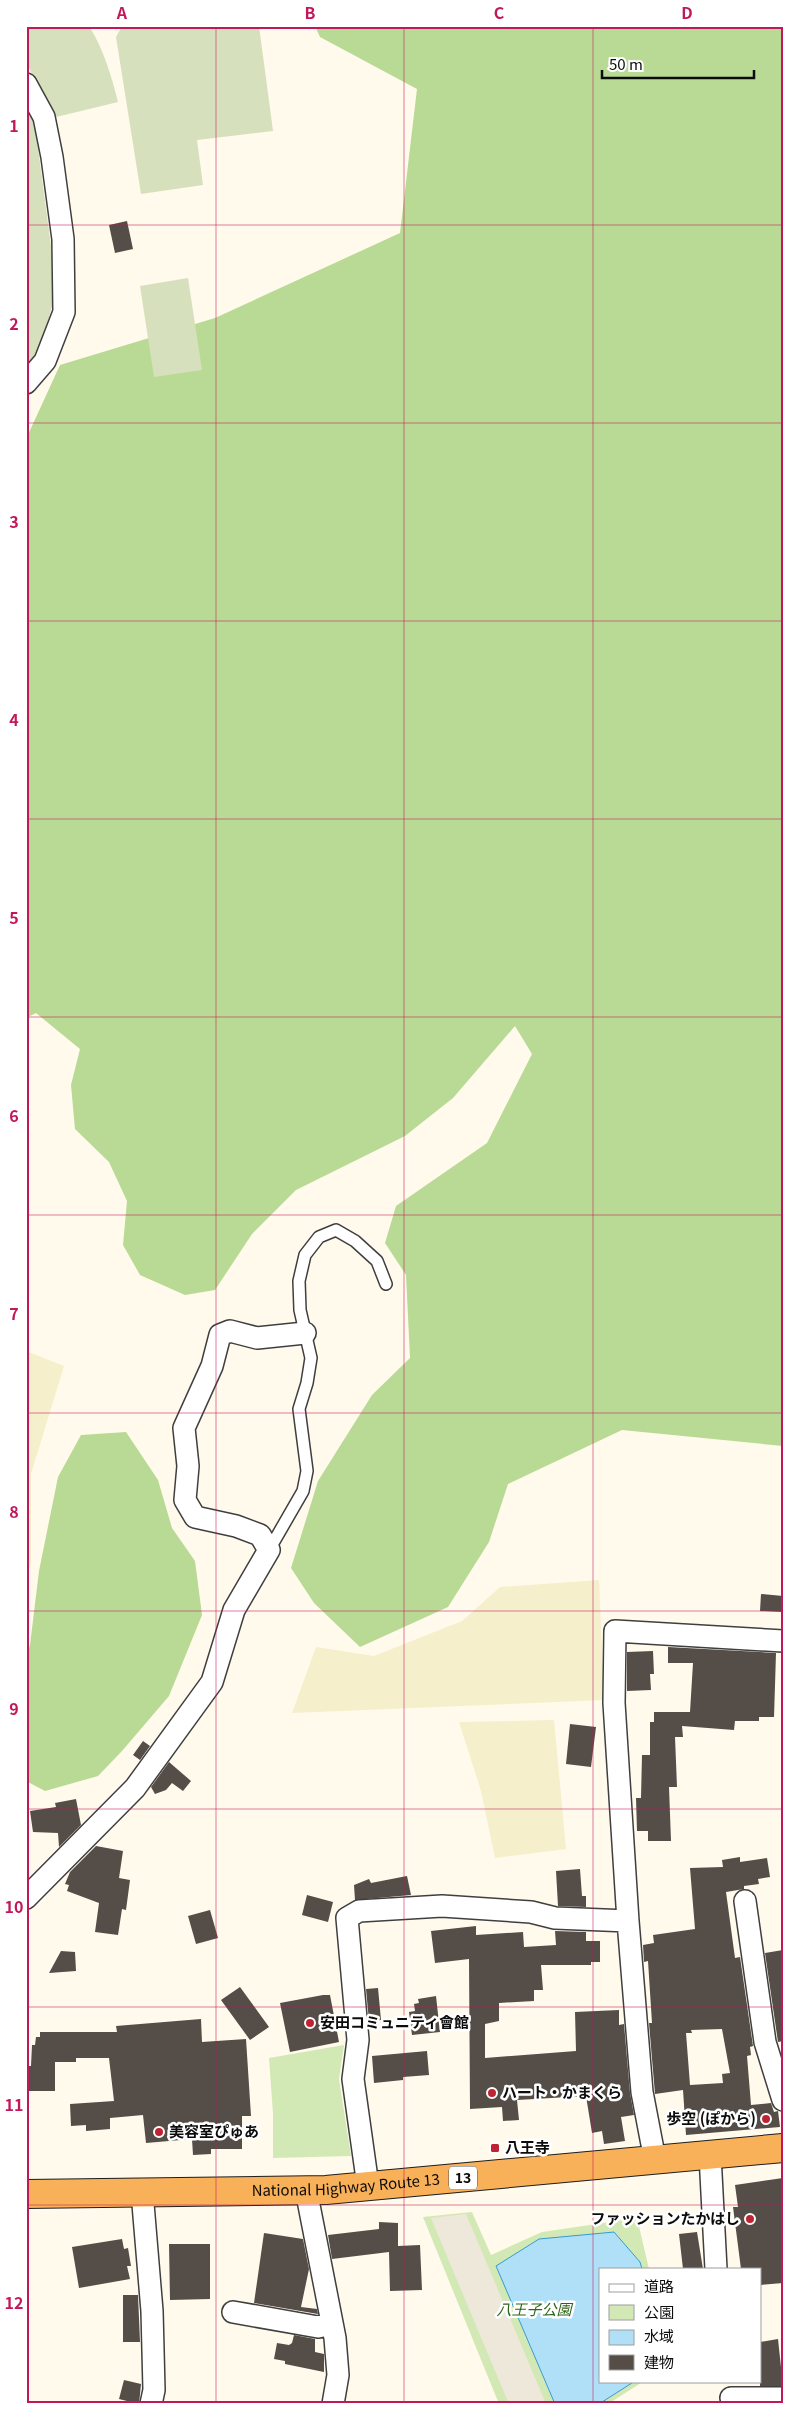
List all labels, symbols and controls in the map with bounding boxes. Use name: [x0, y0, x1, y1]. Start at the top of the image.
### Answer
text: A: [116, 0, 128, 24]
text: B: [305, 0, 316, 24]
text: C: [494, 0, 505, 24]
text: D: [681, 0, 693, 24]
scale bar: [602, 48, 754, 80]
text: 50 m: [609, 53, 643, 74]
text: 1: [9, 113, 19, 137]
text: 2: [9, 311, 19, 335]
text: 3: [9, 509, 19, 533]
text: 4: [9, 707, 19, 731]
text: 5: [9, 905, 19, 929]
text: 6: [9, 1103, 19, 1127]
text: 7: [9, 1301, 19, 1325]
text: 8: [9, 1499, 19, 1523]
text: 9: [9, 1696, 19, 1720]
text: 10: [5, 1894, 23, 1918]
place label: 安田コミュニティ會館: [320, 2011, 469, 2032]
marker: 安田コミュニティ會館: [304, 2017, 316, 2029]
place label: ハート・かまくら: [502, 2081, 622, 2102]
marker: ハート・かまくら: [486, 2087, 498, 2099]
text: 11: [5, 2092, 23, 2116]
place label: 歩空 (ぽから): [666, 2107, 756, 2128]
marker: 歩空 (ぽから): [760, 2113, 772, 2125]
place label: 美容室ぴゅあ: [169, 2120, 259, 2141]
marker: 美容室ぴゅあ: [153, 2126, 165, 2138]
place label: 八王寺: [505, 2136, 550, 2157]
marker: 八王寺: [489, 2142, 501, 2154]
road number: 13: [449, 2166, 477, 2190]
street label: National Highway Route 13: [252, 2168, 441, 2200]
place label: ファッションたかはし: [591, 2207, 740, 2228]
marker: ファッションたかはし: [744, 2213, 756, 2225]
legend: [599, 2268, 762, 2382]
text: 道路: [644, 2275, 674, 2296]
text: 12: [5, 2290, 23, 2314]
park label: 八王子公園: [496, 2298, 573, 2319]
text: 公園: [644, 2301, 674, 2322]
text: 水域: [644, 2325, 674, 2346]
text: 建物: [644, 2351, 674, 2372]

